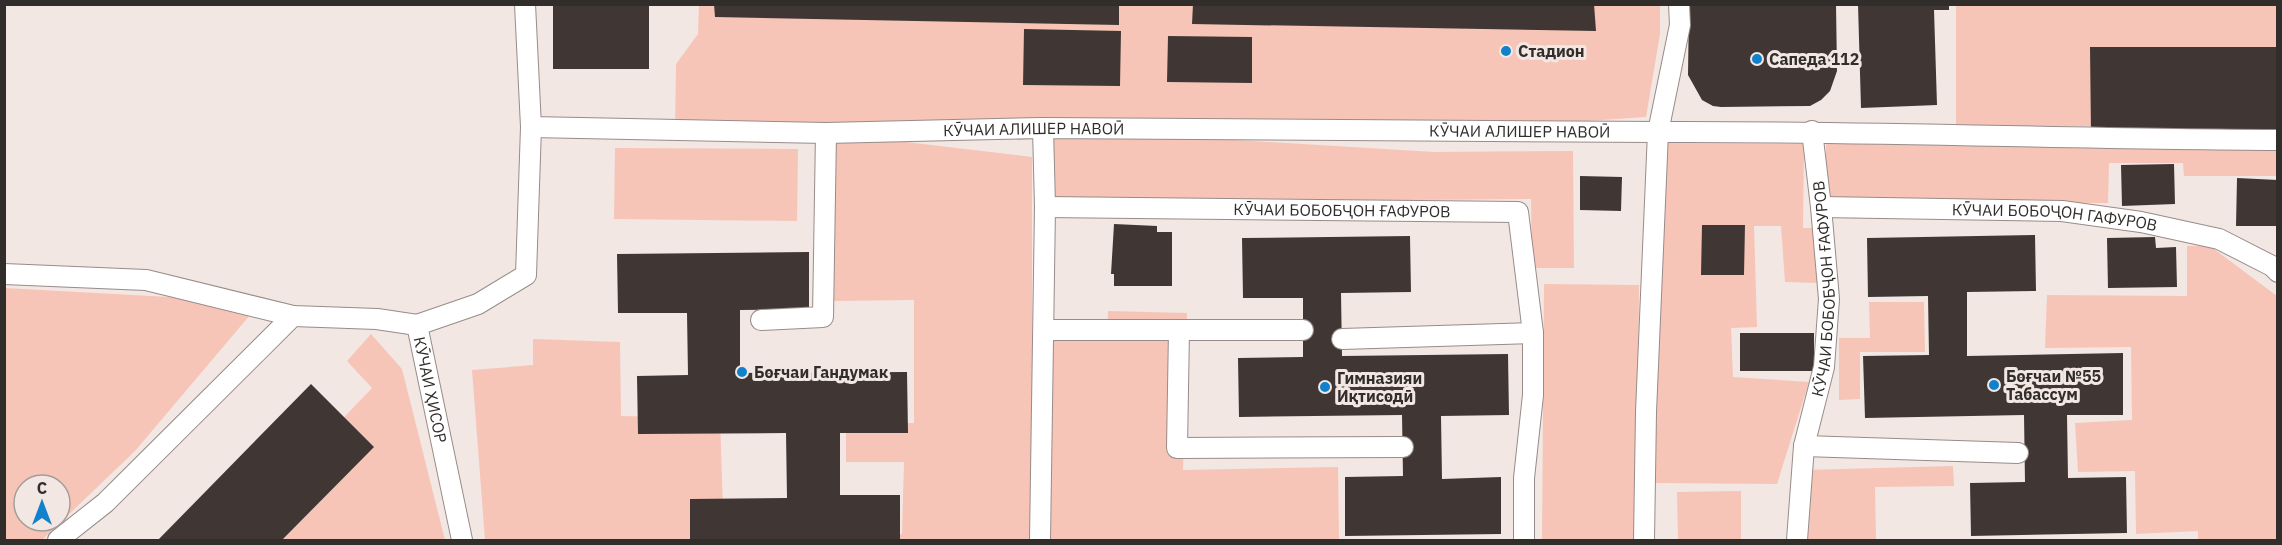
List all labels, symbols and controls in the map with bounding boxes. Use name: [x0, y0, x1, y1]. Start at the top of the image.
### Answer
place label: Стадион: [1518, 41, 1585, 61]
marker: Стадион: [1499, 44, 1513, 58]
place label: Сапеда 112: [1769, 49, 1859, 69]
marker: Сапеда 112: [1750, 52, 1764, 66]
street label: КӮЧАИ АЛИШЕР НАВОӢ: [943, 118, 1124, 140]
street label: КӮЧАИ АЛИШЕР НАВОӢ: [1429, 121, 1610, 142]
street label: КӮЧАИ БОБОБҶОН ҒАФУРОВ: [1807, 180, 1839, 399]
street label: КӮЧАИ БОБОБҶОН ҒАФУРОВ: [1233, 199, 1451, 221]
street label: КӮЧАИ БОБОҶОН ГАФУРОВ: [1952, 199, 2159, 235]
street label: КӮЧАИ ҲИСОР: [410, 335, 451, 445]
place label: Боғчаи Гандумак: [754, 362, 888, 382]
marker: Боғчаи Гандумак: [735, 365, 749, 379]
place label: Боғчаи №55 Табассум: [2006, 366, 2102, 404]
place label: Гимназияи Иқтисодӣ: [1337, 368, 1422, 406]
marker: Боғчаи №55 Табассум: [1987, 378, 2001, 392]
marker: Гимназияи Иқтисодӣ: [1318, 380, 1332, 394]
north arrow: [12, 473, 72, 533]
text: С: [37, 478, 47, 498]

